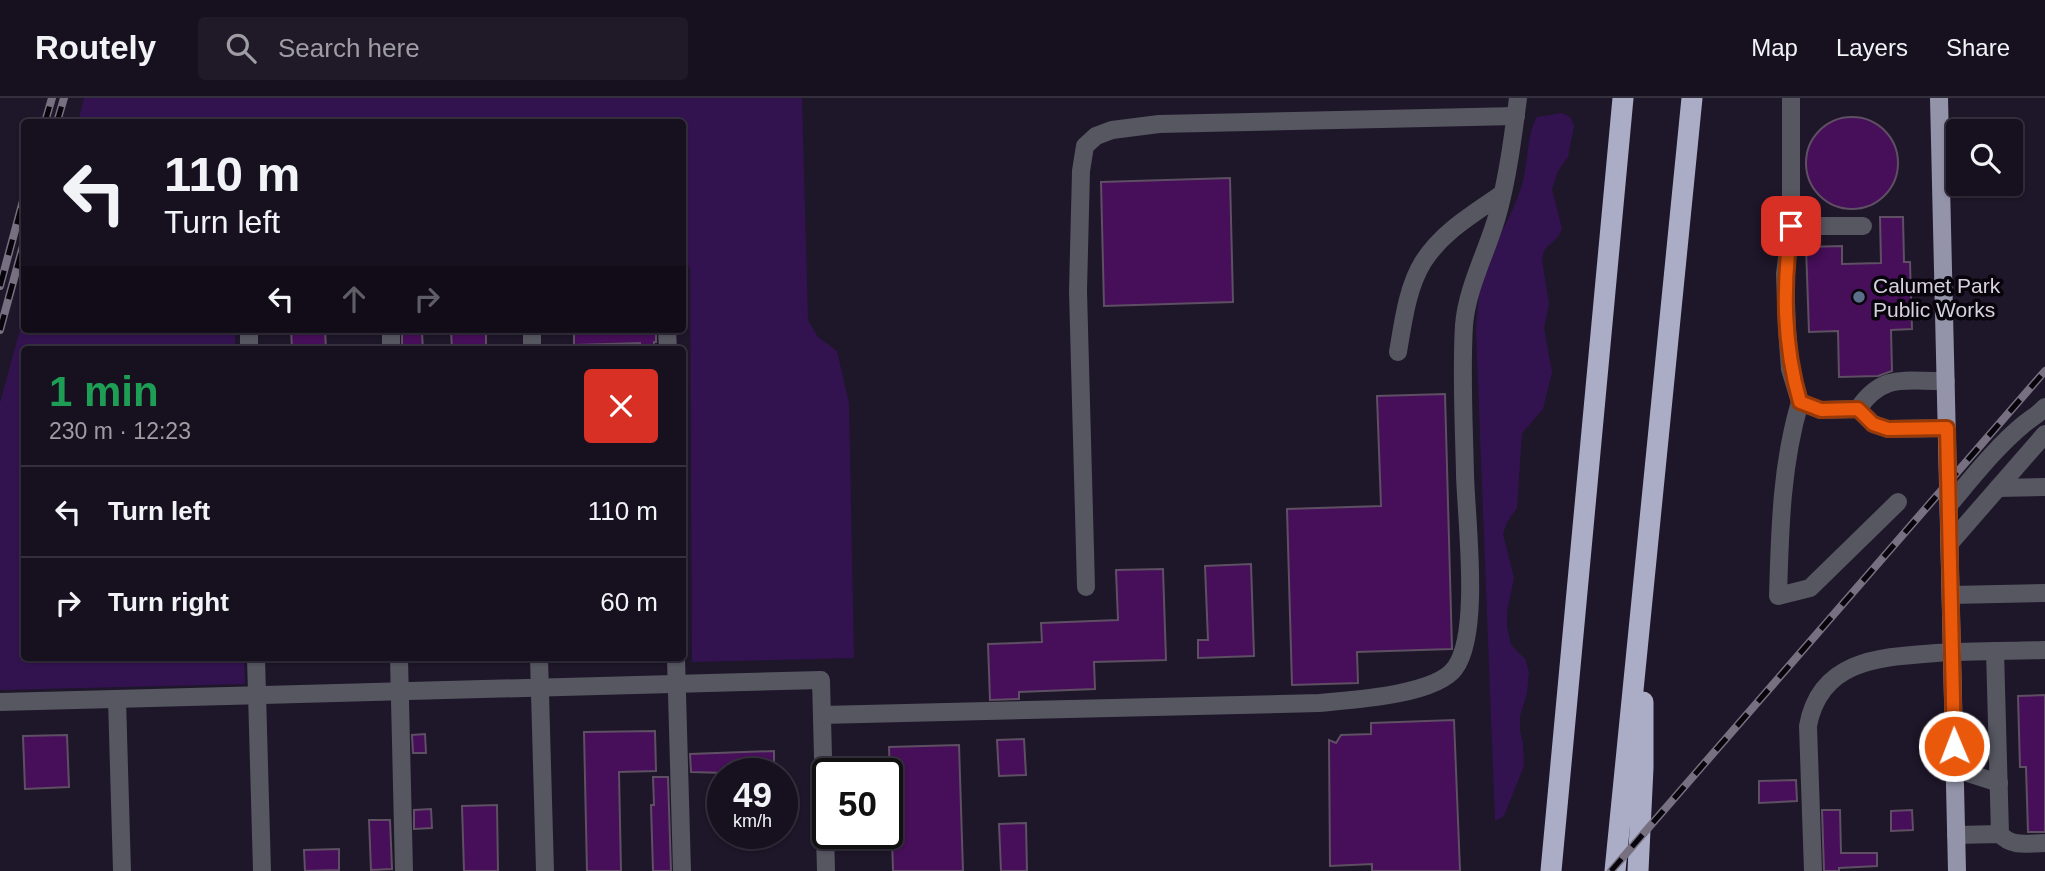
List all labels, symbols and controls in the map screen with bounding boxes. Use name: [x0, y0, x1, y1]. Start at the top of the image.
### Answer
search box: [198, 17, 688, 80]
text: Routely: [35, 29, 156, 66]
icon: search: [222, 29, 260, 67]
text: Search here: [278, 33, 420, 63]
text: Map: [1751, 34, 1798, 61]
text: Layers: [1836, 34, 1908, 61]
text: Share: [1946, 34, 2010, 61]
map controls: [1946, 119, 2023, 196]
button: search: [1946, 119, 2023, 196]
icon: left: [49, 147, 140, 238]
text: 110 m: [164, 147, 300, 201]
pin: [1761, 196, 1821, 256]
text: Turn left: [164, 204, 280, 240]
icon: arrive: [1772, 207, 1810, 245]
place label: Calumet Park Public Works: [1873, 274, 2001, 321]
icon: left: [262, 280, 300, 318]
icon: ahead: [335, 280, 373, 318]
icon: right: [408, 280, 446, 318]
marker: Calumet Park Public Works: [1851, 289, 1867, 305]
text: 1 min: [49, 368, 159, 415]
button: close: [584, 369, 658, 443]
text: 230 m · 12:23: [49, 418, 191, 444]
icon: left: [49, 493, 87, 531]
text: Turn left: [108, 496, 210, 526]
text: 110 m: [588, 496, 658, 526]
icon: right: [49, 584, 87, 622]
text: Turn right: [108, 587, 229, 617]
text: 60 m: [600, 587, 658, 617]
position arrow: [1917, 709, 1991, 783]
speed limit sign: 50: [812, 758, 903, 849]
text: 49: [733, 775, 772, 814]
text: km/h: [733, 811, 772, 831]

